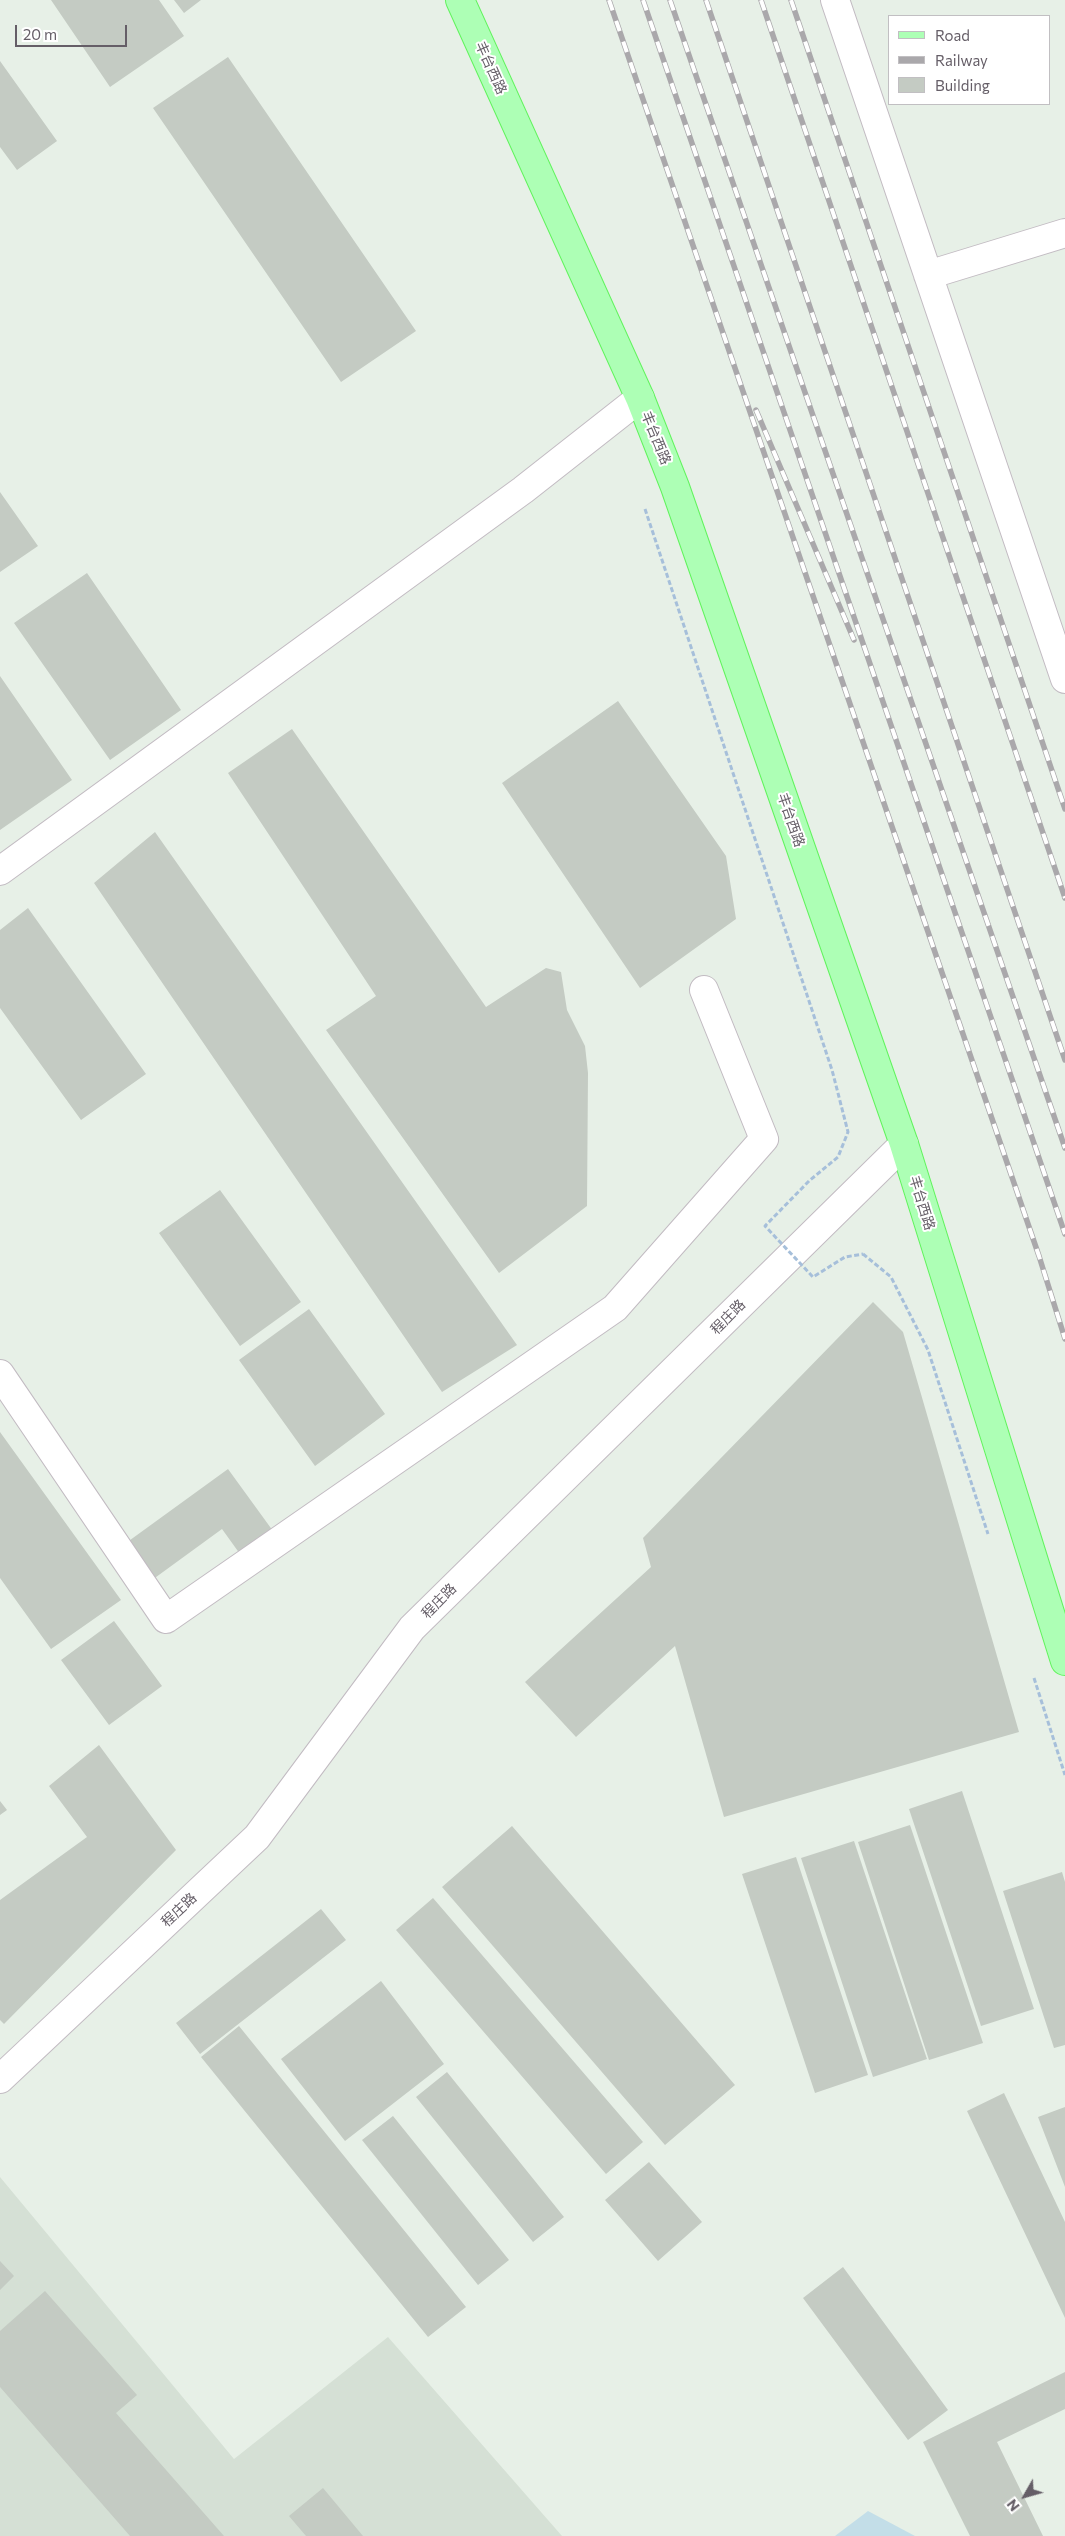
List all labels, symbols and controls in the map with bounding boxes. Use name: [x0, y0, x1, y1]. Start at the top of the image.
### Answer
scale bar: [18, 15, 130, 47]
legend: [888, 15, 1050, 105]
text: 20 m: [23, 25, 57, 43]
text: Road: [935, 26, 970, 44]
street label: 丰台西路: [472, 39, 510, 97]
text: Railway: [935, 51, 988, 69]
text: Building: [935, 76, 990, 94]
street label: 丰台西路: [638, 409, 674, 467]
street label: 丰台西路: [774, 791, 808, 849]
street label: 丰台西路: [906, 1174, 938, 1232]
street label: 程庄路: [707, 1296, 749, 1338]
street label: 程庄路: [418, 1580, 460, 1622]
street label: 程庄路: [158, 1890, 200, 1930]
north arrow: [1000, 2471, 1050, 2521]
text: N: [1003, 2496, 1023, 2515]

